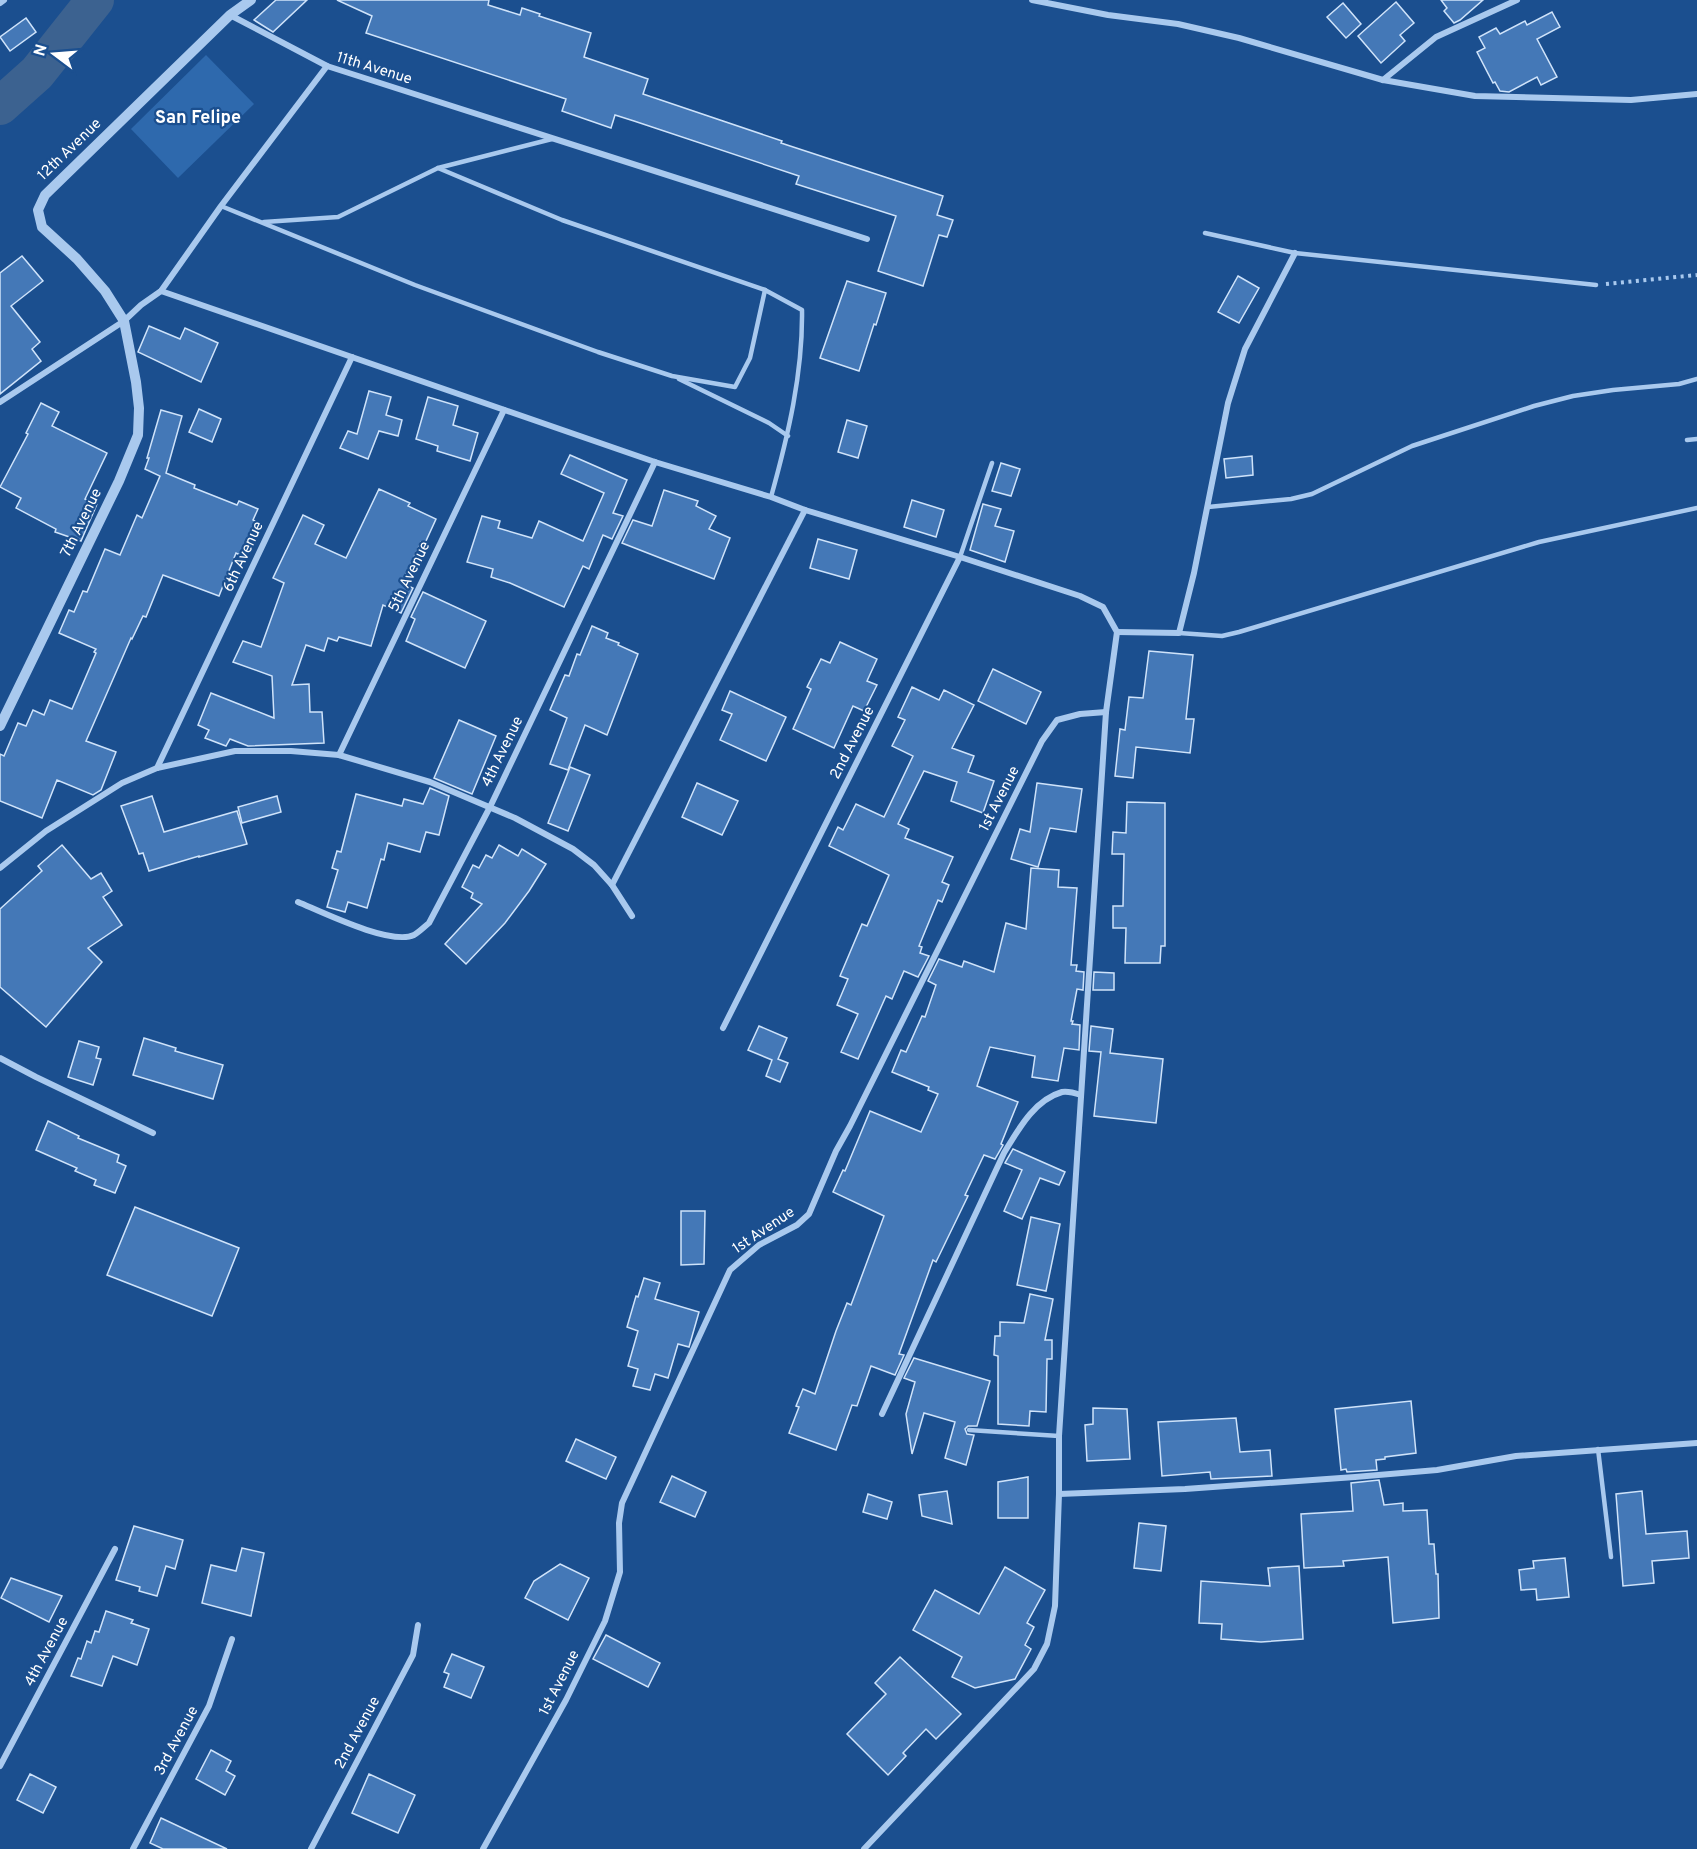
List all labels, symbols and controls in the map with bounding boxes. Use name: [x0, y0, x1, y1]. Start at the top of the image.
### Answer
north arrow: [24, 24, 84, 84]
text: N: [30, 42, 53, 59]
street label: 11th Avenue: [334, 49, 414, 89]
district label: San Felipe: [155, 107, 241, 130]
street label: 12th Avenue: [34, 115, 106, 185]
street label: 7th Avenue: [57, 485, 107, 561]
street label: 6th Avenue: [219, 519, 269, 595]
street label: 5th Avenue: [385, 539, 435, 615]
street label: 2nd Avenue: [827, 703, 879, 783]
street label: 4th Avenue: [478, 714, 528, 790]
street label: 1st Avenue: [975, 763, 1025, 835]
street label: 1st Avenue: [729, 1203, 799, 1259]
street label: 4th Avenue: [21, 1614, 73, 1690]
street label: 1st Avenue: [535, 1647, 585, 1719]
street label: 2nd Avenue: [331, 1694, 385, 1772]
street label: 3rd Avenue: [151, 1703, 203, 1779]

